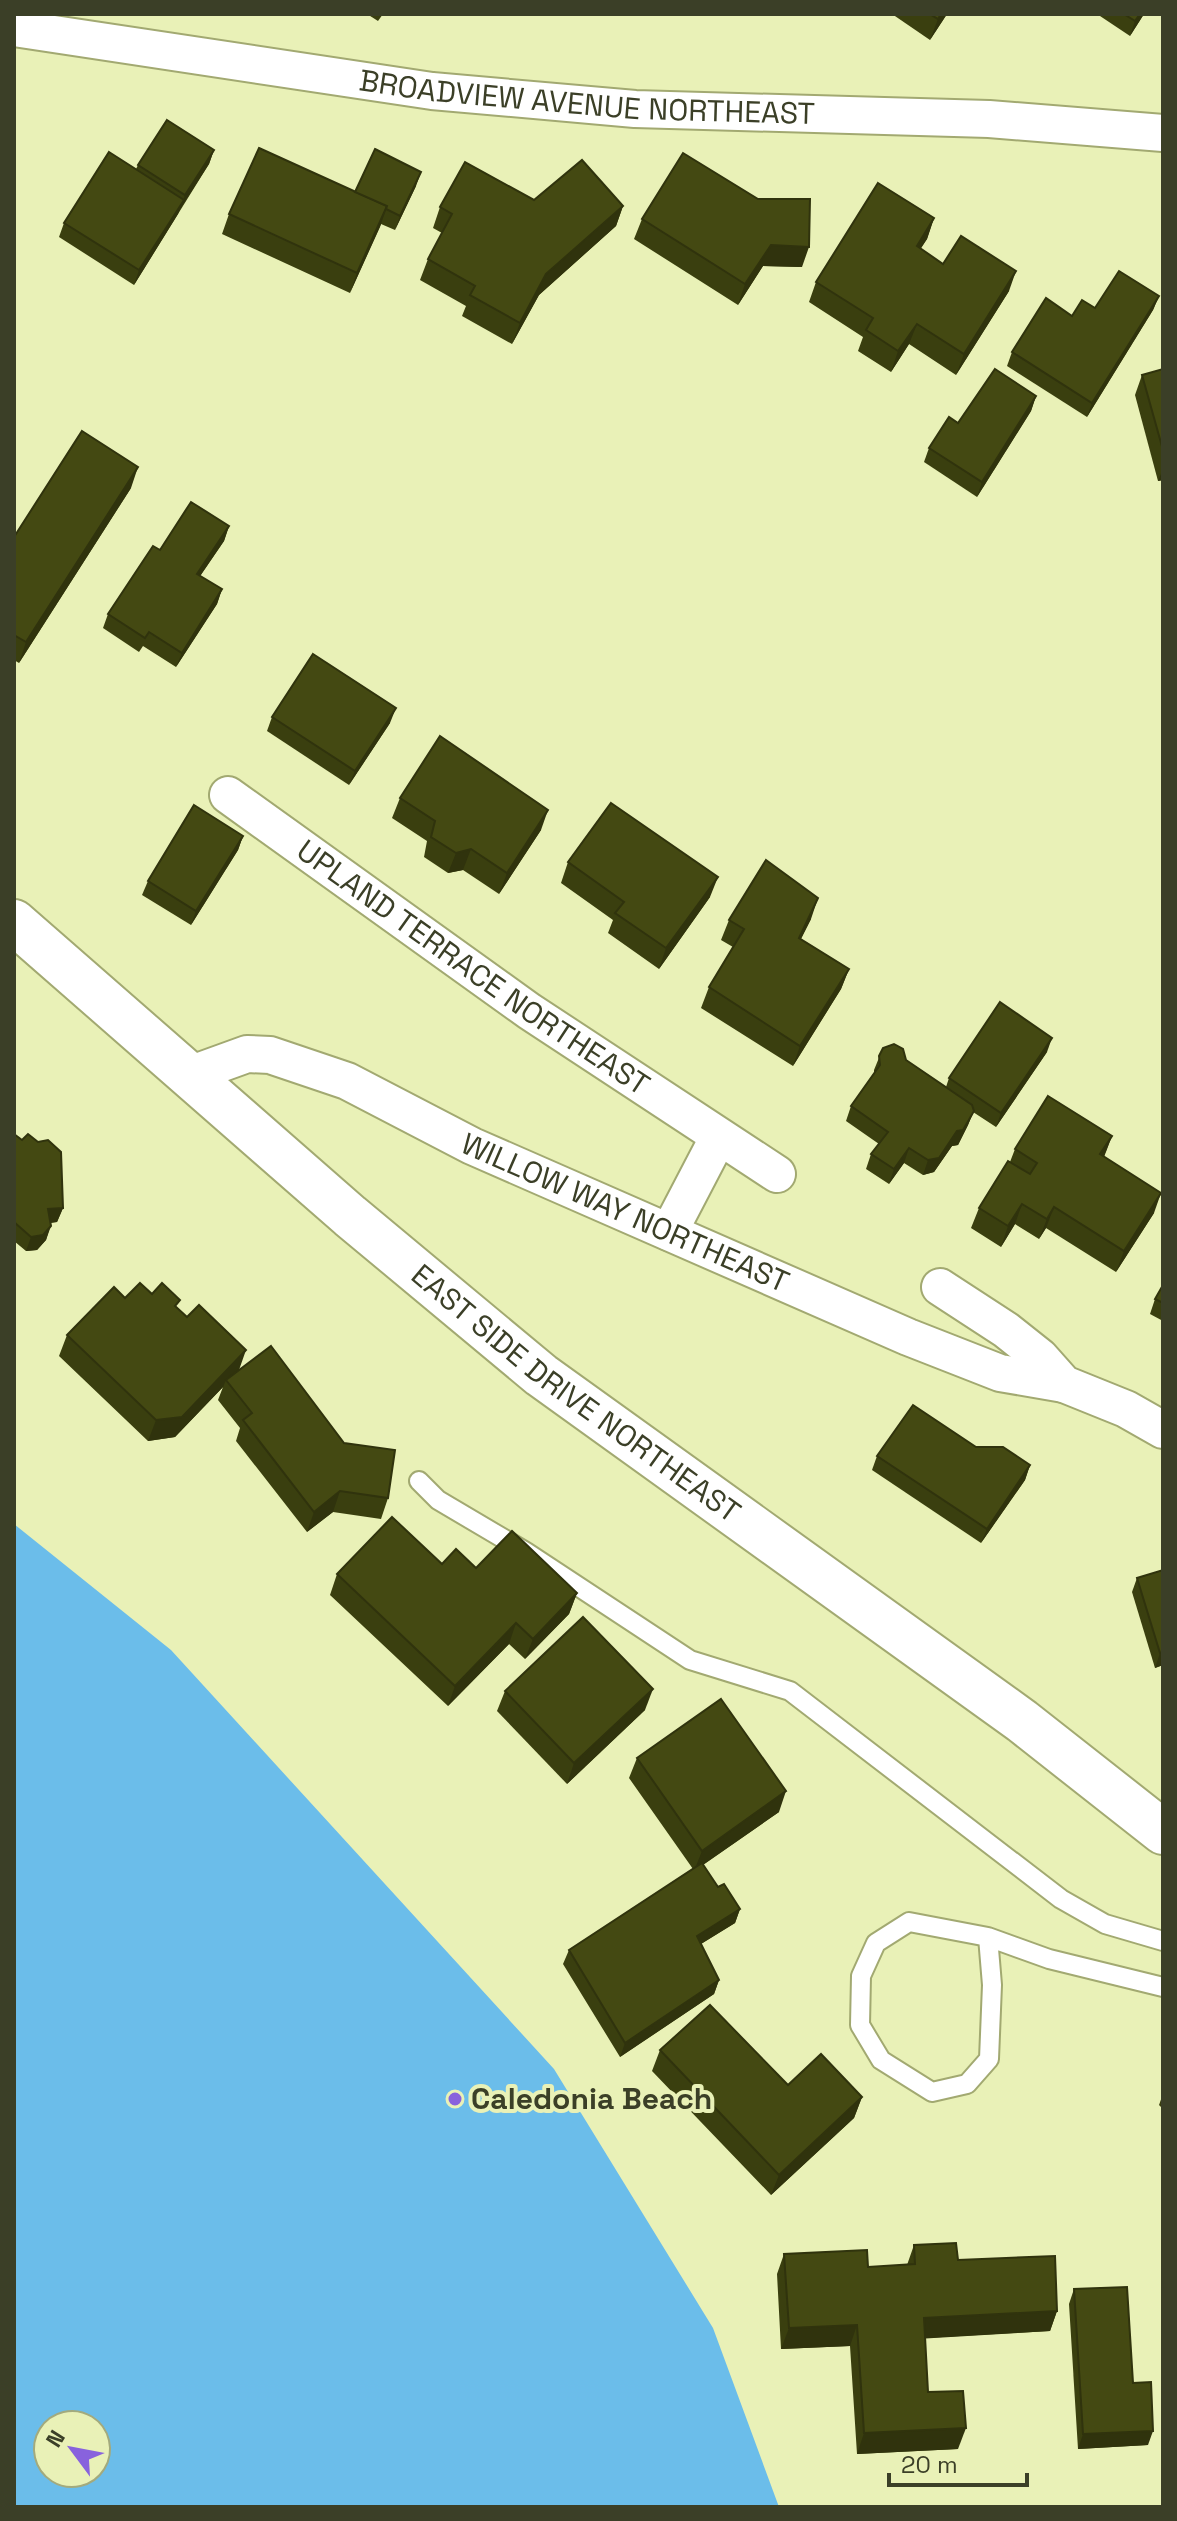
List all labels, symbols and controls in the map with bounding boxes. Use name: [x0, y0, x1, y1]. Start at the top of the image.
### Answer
street label: BROADVIEW AVENUE NORTHEAST: [357, 60, 816, 133]
street label: UPLAND TERRACE NORTHEAST: [289, 831, 657, 1104]
street label: WILLOW WAY NORTHEAST: [455, 1124, 795, 1301]
street label: EAST SIDE DRIVE NORTHEAST: [404, 1255, 748, 1531]
place label: Caledonia Beach: [471, 2079, 712, 2118]
marker: Caledonia Beach: [446, 2090, 464, 2108]
north arrow: [32, 2409, 112, 2489]
text: N: [39, 2425, 71, 2452]
scale bar: [889, 2437, 1027, 2487]
text: 20 m: [901, 2449, 958, 2480]

